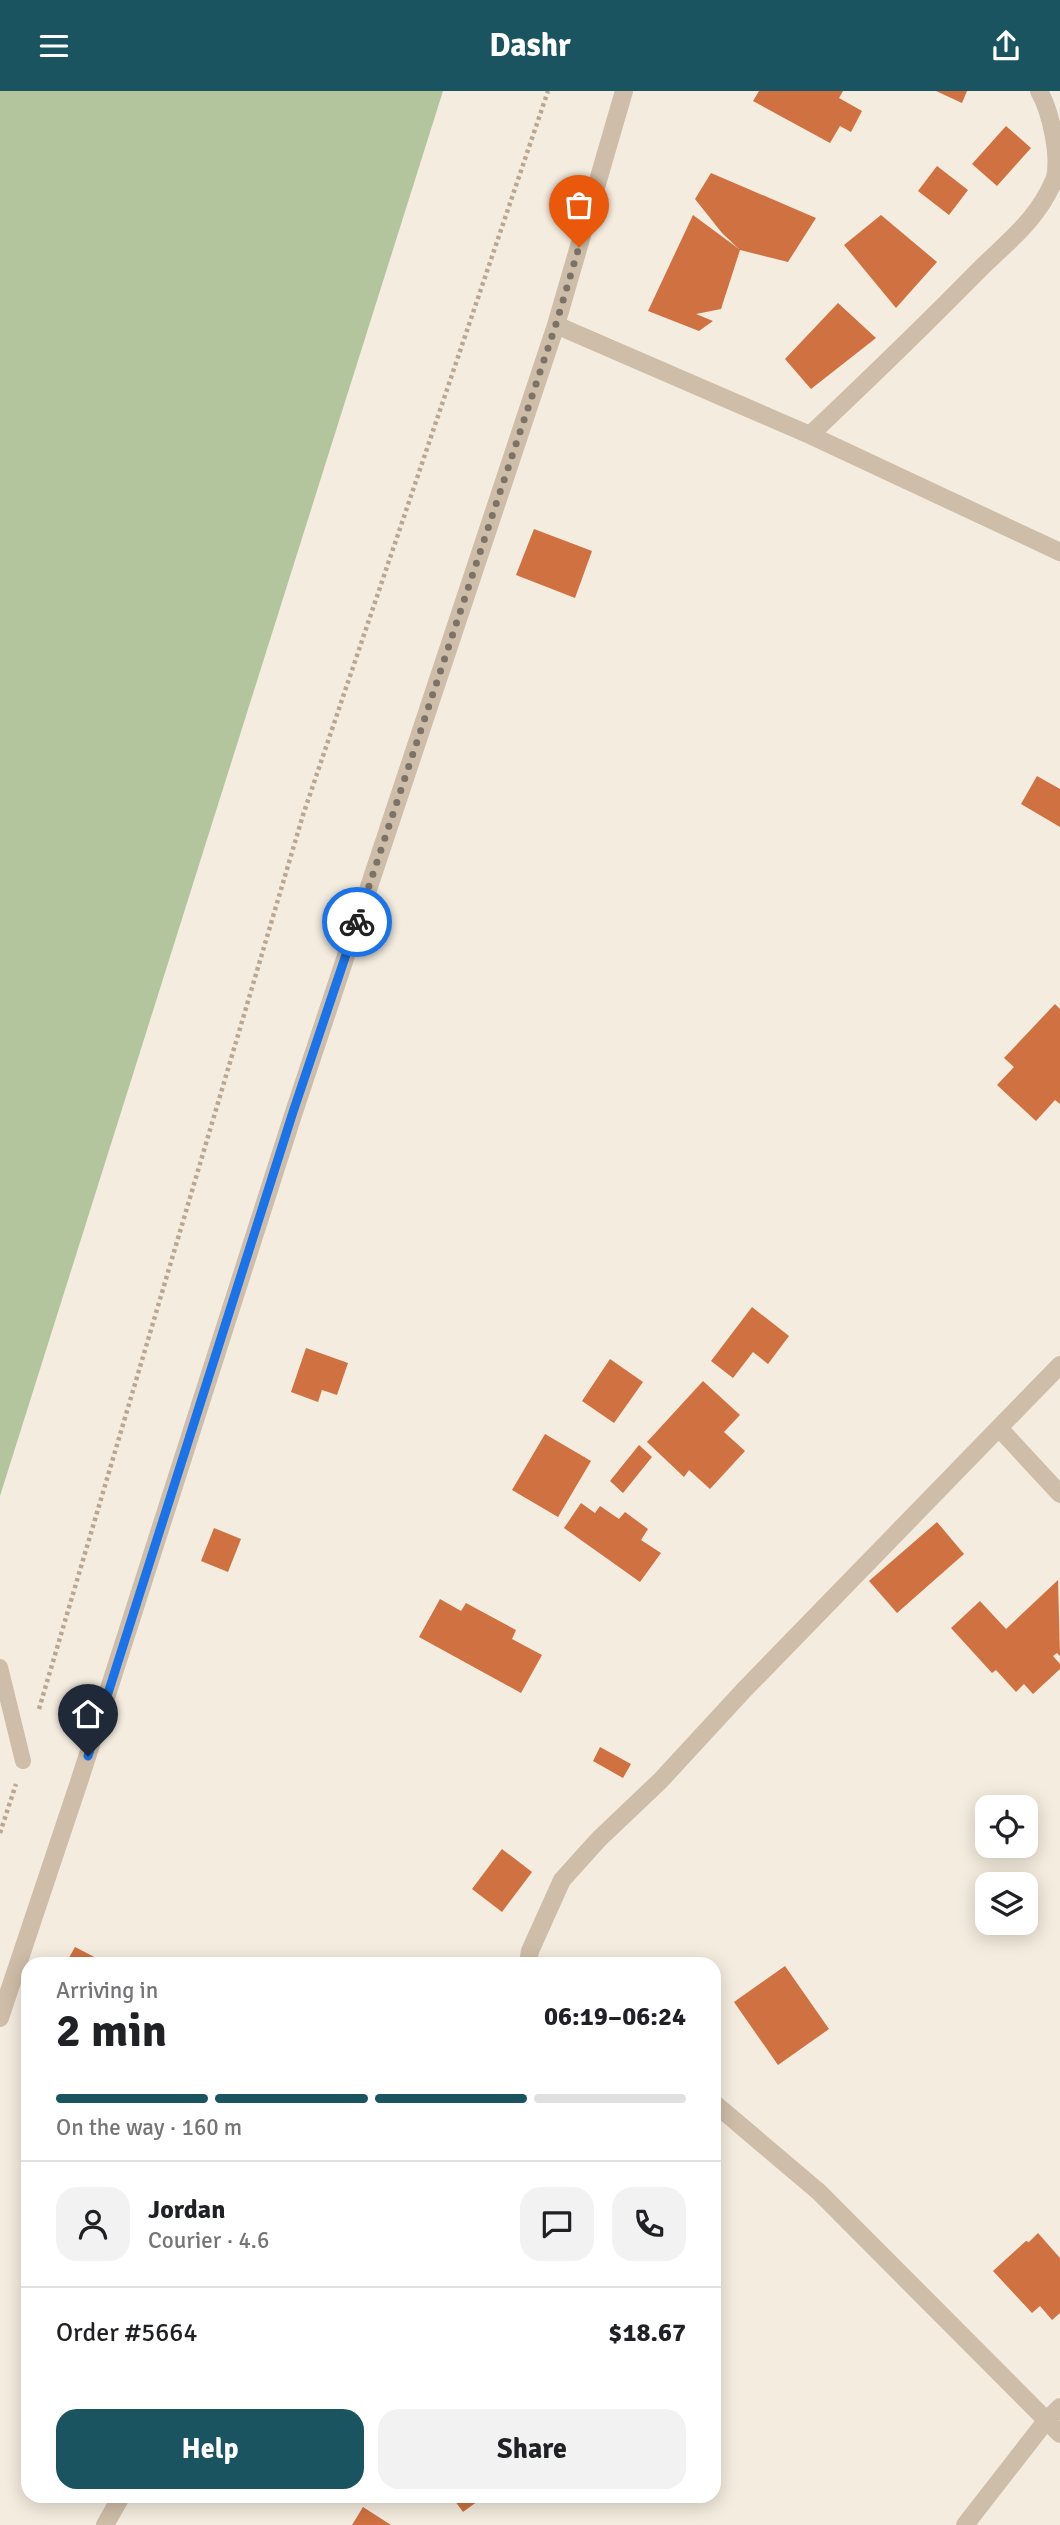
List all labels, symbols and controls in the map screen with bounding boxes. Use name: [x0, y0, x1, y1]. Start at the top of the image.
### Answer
text: Dashr: [489, 26, 571, 65]
icon: menu: [35, 27, 73, 65]
icon: share: [987, 27, 1025, 65]
pin: [549, 175, 609, 247]
icon: bag: [560, 186, 598, 224]
courier: [322, 887, 392, 957]
icon: bike: [338, 903, 376, 941]
pin: [58, 1684, 118, 1756]
icon: home: [69, 1695, 107, 1733]
map controls: [975, 1795, 1038, 1935]
button: locate: [975, 1795, 1038, 1858]
button: layers: [975, 1872, 1038, 1935]
text: Arriving in: [56, 1976, 158, 2005]
text: 06:19–06:24: [544, 2001, 686, 2033]
text: 2 min: [56, 2003, 167, 2059]
text: On the way · 160 m: [56, 2113, 242, 2142]
button: person: [56, 2187, 130, 2261]
button: chat: [520, 2187, 594, 2261]
button: phone: [612, 2187, 686, 2261]
text: Jordan: [148, 2194, 225, 2226]
text: Courier · 4.6: [148, 2226, 269, 2255]
text: Order #5664: [56, 2317, 197, 2349]
text: $18.67: [608, 2317, 686, 2349]
button: Help: [56, 2409, 364, 2489]
button: Share: [378, 2409, 686, 2489]

